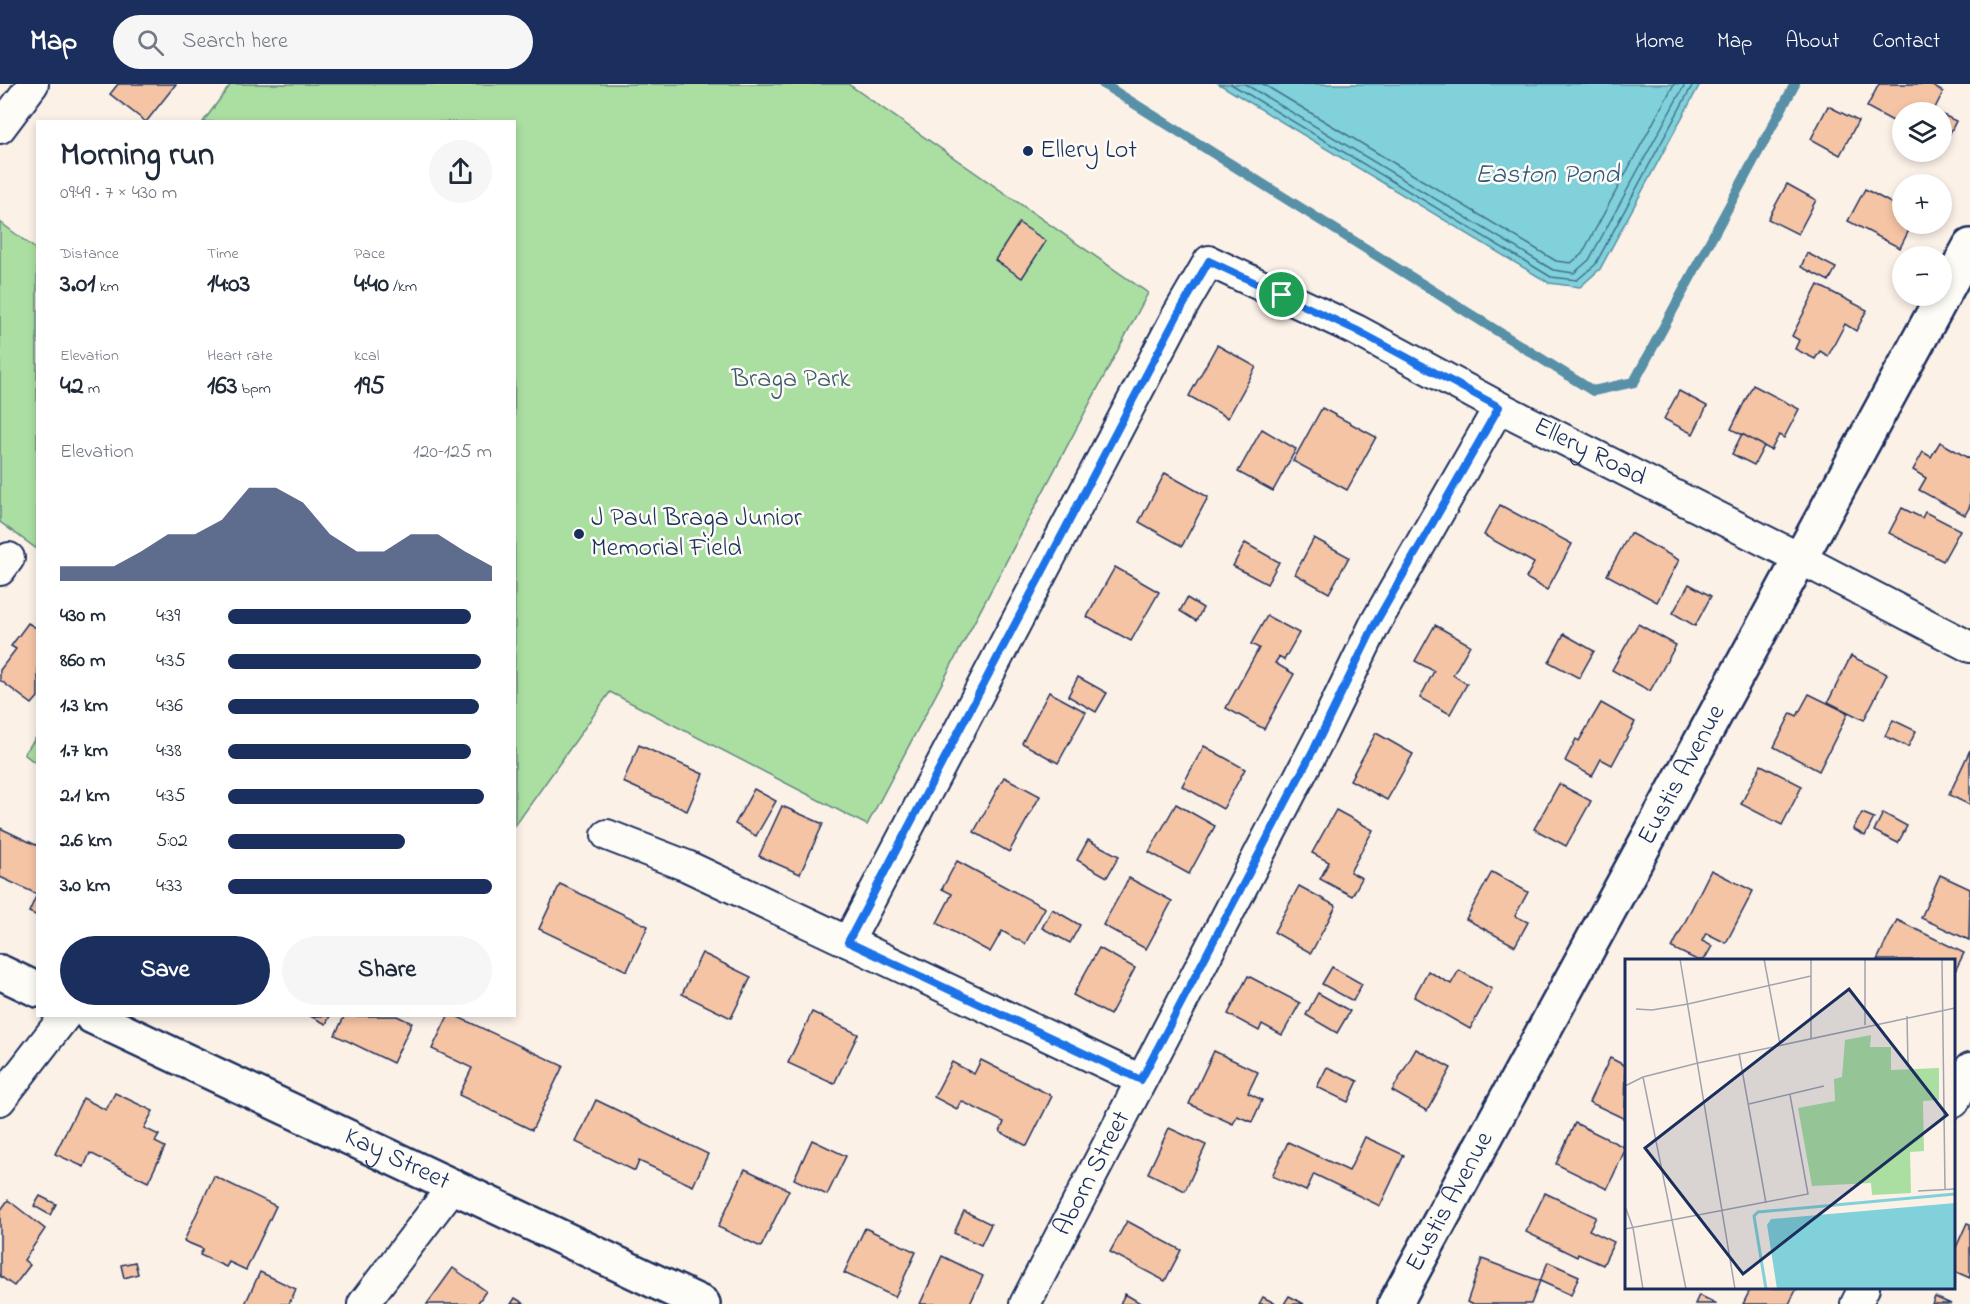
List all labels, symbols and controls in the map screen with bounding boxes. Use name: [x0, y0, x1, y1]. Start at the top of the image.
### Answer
search box: [113, 15, 533, 69]
text: Map: [30, 22, 77, 63]
icon: search: [134, 26, 167, 59]
text: Search here: [182, 26, 288, 58]
text: Home: [1635, 27, 1684, 57]
text: Map: [1717, 27, 1752, 57]
text: About: [1785, 27, 1839, 57]
text: Contact: [1872, 27, 1940, 57]
map controls: [1892, 102, 1952, 306]
button: layers: [1892, 102, 1952, 162]
text: Morning run: [60, 132, 214, 180]
place label: Ellery Lot: [1040, 132, 1137, 170]
button: share: [429, 140, 492, 203]
marker: Ellery Lot: [1021, 144, 1035, 158]
water label: Easton Pond: [1475, 156, 1621, 195]
button: +: [1892, 174, 1952, 234]
text: 09:49 · 7 × 430 m: [60, 179, 177, 208]
text: Distance: [60, 242, 119, 266]
text: Time: [207, 242, 239, 266]
text: Pace: [354, 242, 385, 266]
button: −: [1892, 246, 1952, 306]
text: 3.01: [60, 266, 96, 304]
text: 14:03: [207, 266, 250, 304]
text: 4:40: [354, 266, 389, 304]
pin: [1256, 269, 1307, 320]
text: km: [96, 275, 119, 299]
text: /km: [389, 275, 417, 299]
icon: arrive: [1265, 278, 1298, 311]
text: Elevation: [60, 344, 119, 368]
text: Heart rate: [207, 344, 273, 368]
text: kcal: [354, 344, 379, 368]
park label: Braga Park: [731, 361, 851, 399]
text: 42: [60, 368, 84, 406]
text: 163: [207, 368, 237, 406]
text: 195: [354, 368, 385, 406]
text: m: [84, 377, 100, 401]
text: bpm: [237, 377, 271, 401]
street label: Ellery Road: [1527, 408, 1653, 497]
text: Elevation: [60, 438, 134, 467]
text: 120–125 m: [413, 438, 492, 467]
place label: J Paul Braga Junior Memorial Field: [591, 500, 803, 568]
marker: J Paul Braga Junior Memorial Field: [572, 527, 586, 541]
text: 430 m: [60, 602, 106, 631]
text: 4:39: [156, 602, 180, 631]
text: 860 m: [60, 647, 105, 676]
text: 4:35: [156, 647, 186, 676]
text: 1.3 km: [60, 692, 108, 721]
text: 4:36: [156, 692, 183, 721]
street label: Eustis Avenue: [1629, 698, 1736, 852]
text: 1.7 km: [60, 737, 108, 766]
text: 4:38: [156, 737, 182, 766]
text: 2.1 km: [60, 782, 110, 811]
text: 4:35: [156, 782, 186, 811]
text: 2.6 km: [60, 827, 112, 856]
text: 5:02: [156, 827, 188, 856]
text: 3.0 km: [60, 872, 110, 901]
text: 4:33: [156, 872, 182, 901]
button: Save: [60, 936, 270, 1005]
button: Share: [282, 936, 492, 1005]
inset map: [1625, 959, 1955, 1289]
street label: Aborn Street: [1045, 1104, 1141, 1243]
street label: Kay Street: [338, 1119, 456, 1201]
street label: Eustis Avenue: [1397, 1125, 1504, 1279]

